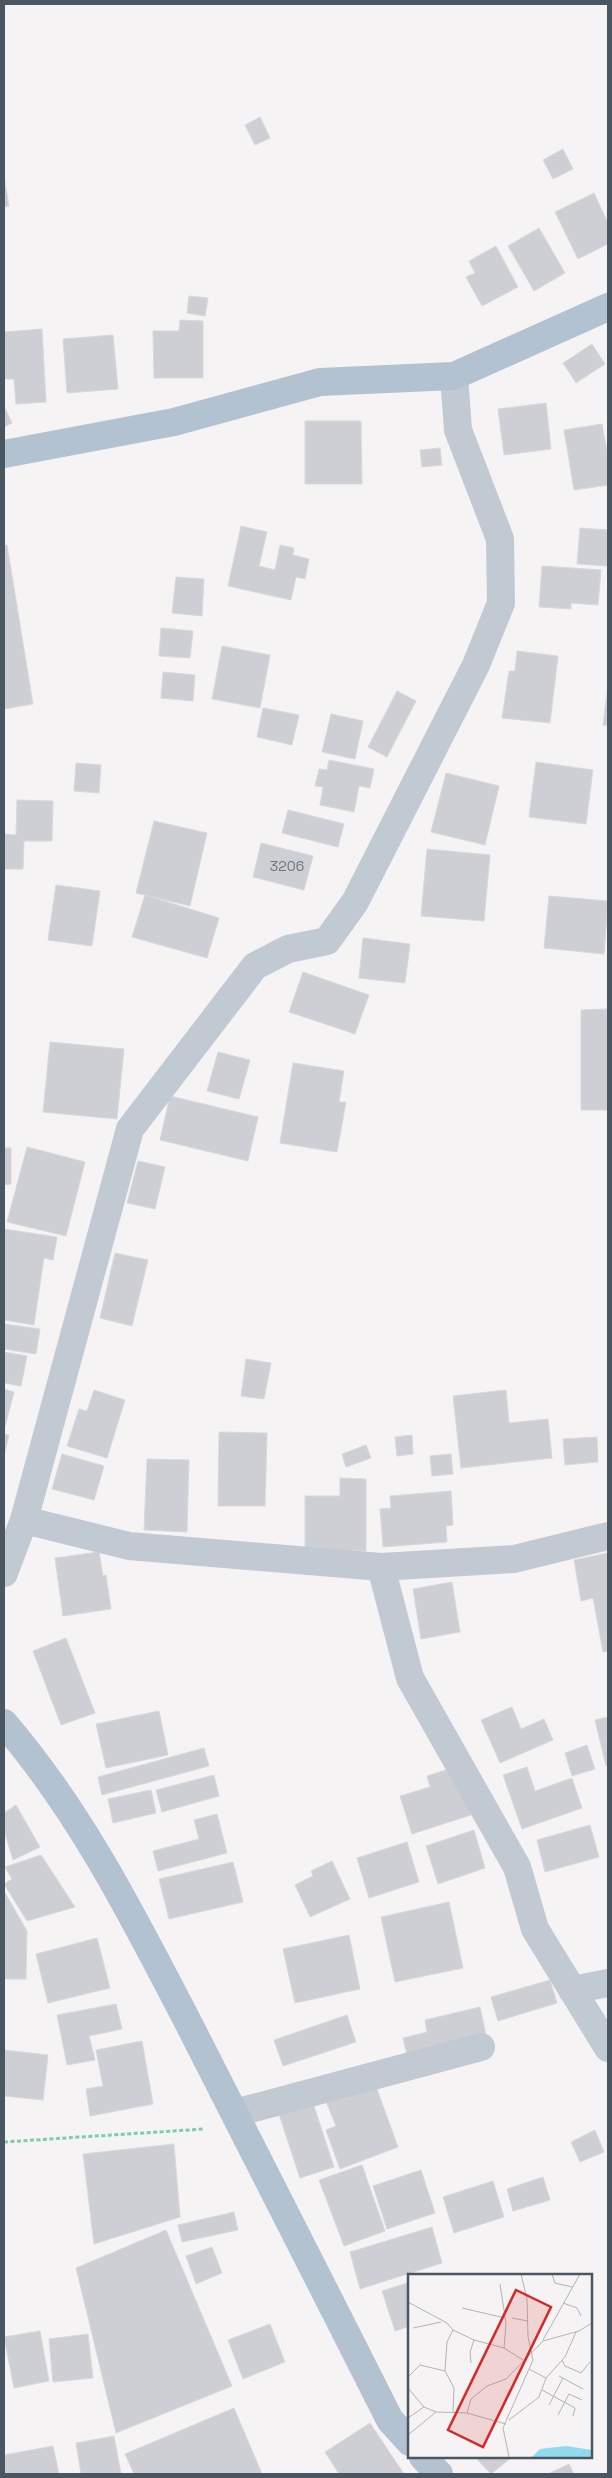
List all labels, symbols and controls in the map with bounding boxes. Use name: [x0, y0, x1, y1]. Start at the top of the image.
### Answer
house number: 3206: [270, 857, 304, 875]
inset map: [408, 2274, 592, 2458]

